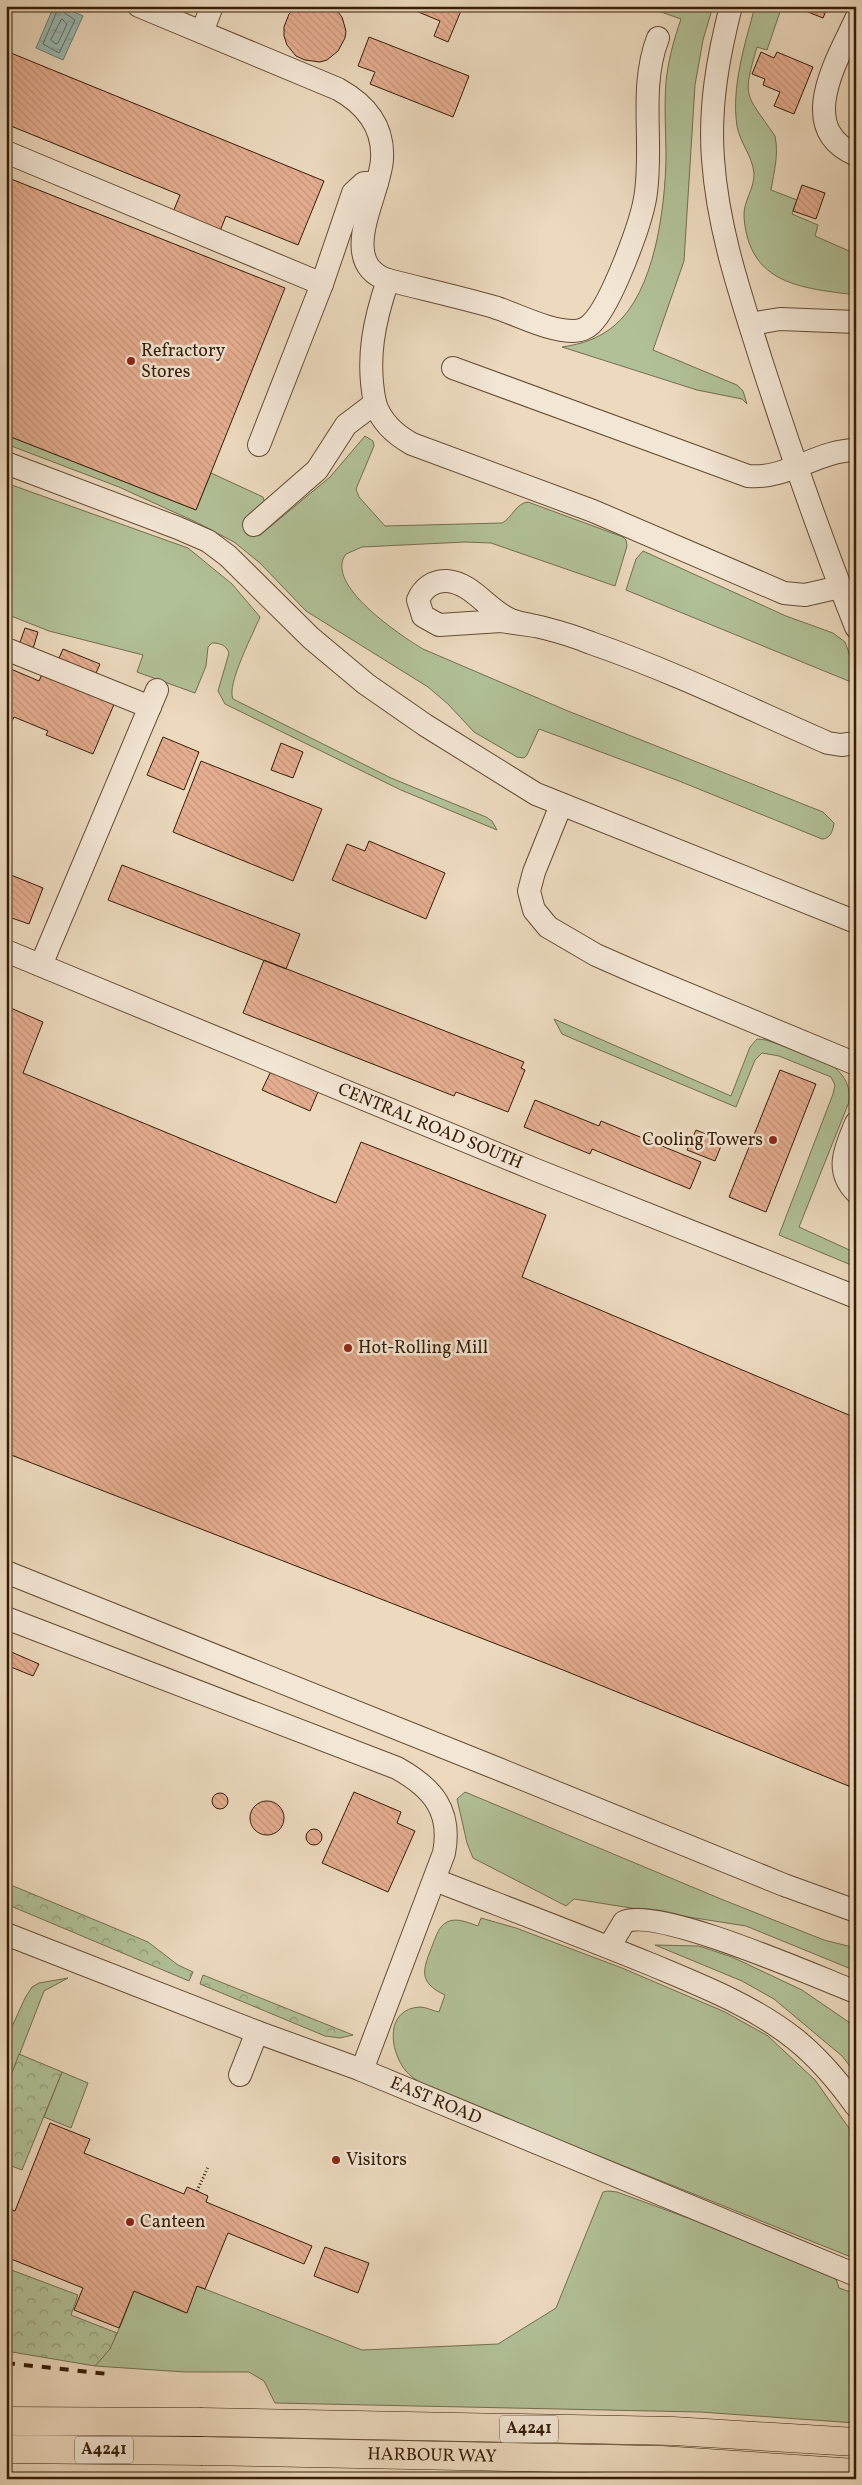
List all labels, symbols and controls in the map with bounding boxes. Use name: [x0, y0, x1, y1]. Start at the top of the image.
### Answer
place label: Refractory Stores: [141, 339, 225, 385]
marker: Refractory Stores: [125, 355, 137, 367]
street label: CENTRAL ROAD SOUTH: [334, 1077, 527, 1176]
place label: Cooling Towers: [642, 1128, 763, 1153]
marker: Cooling Towers: [767, 1134, 779, 1146]
place label: Hot-Rolling Mill: [358, 1336, 488, 1361]
marker: Hot-Rolling Mill: [342, 1342, 354, 1354]
street label: EAST ROAD: [386, 2071, 485, 2131]
place label: Visitors: [346, 2148, 407, 2173]
marker: Visitors: [330, 2154, 342, 2166]
place label: Canteen: [140, 2210, 206, 2235]
marker: Canteen: [124, 2216, 136, 2228]
road number: A4241: [500, 2416, 558, 2442]
road number: A4241: [75, 2436, 133, 2464]
street label: HARBOUR WAY: [367, 2442, 497, 2469]

